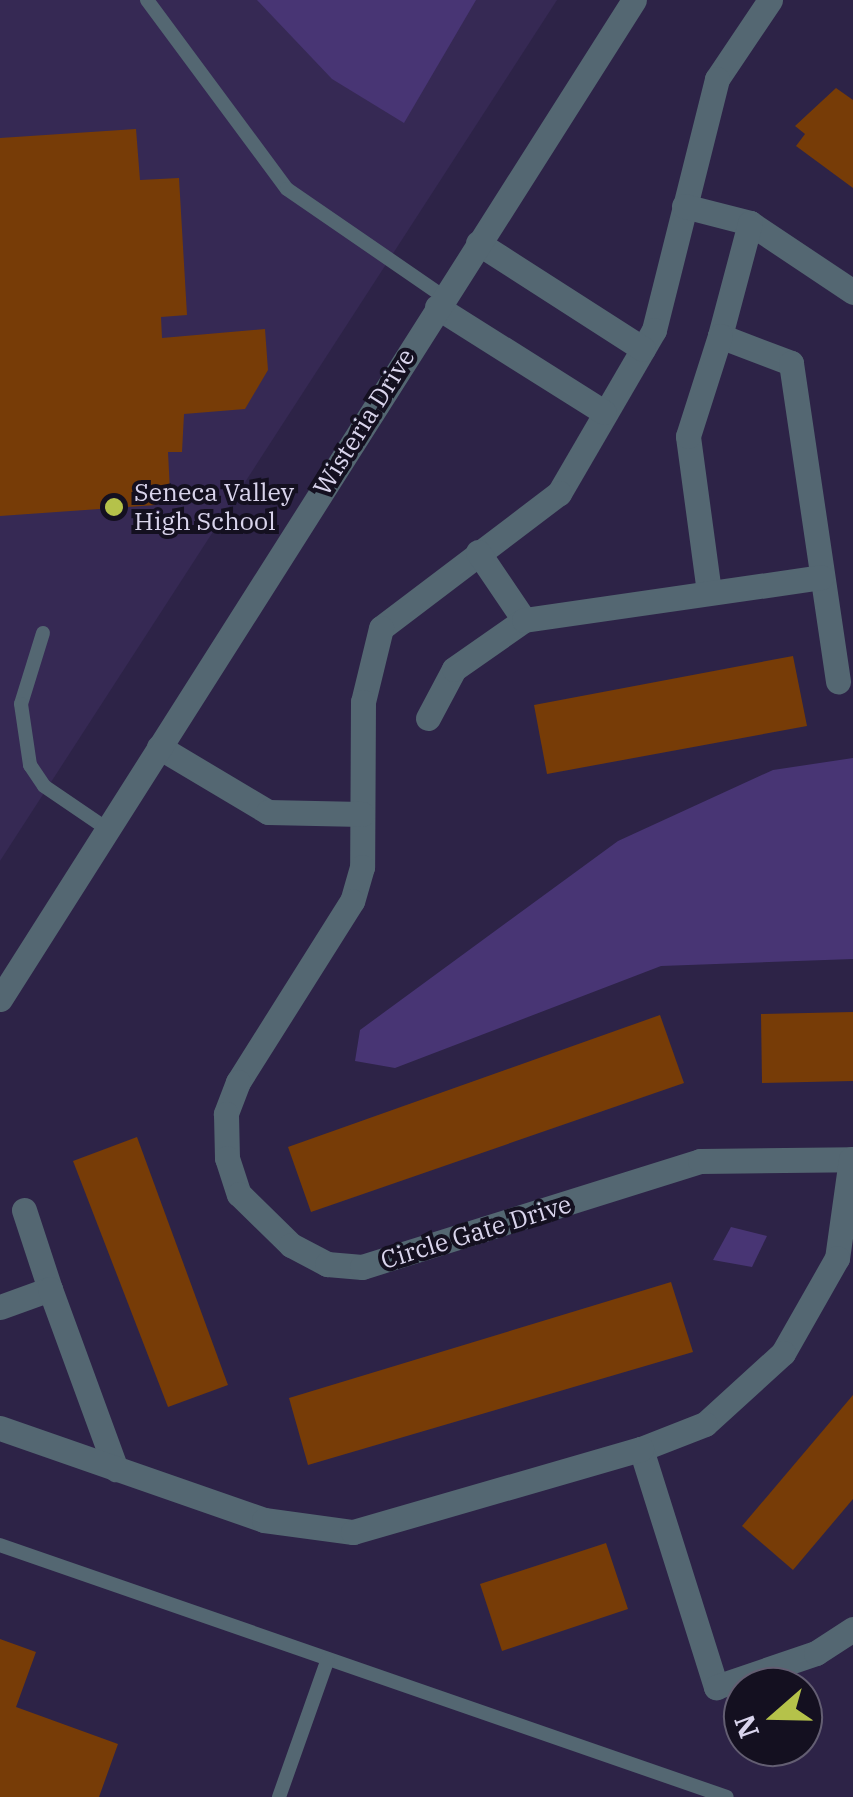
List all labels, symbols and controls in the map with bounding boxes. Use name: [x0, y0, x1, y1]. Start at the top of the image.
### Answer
street label: Wisteria Drive: [307, 343, 421, 501]
place label: Seneca Valley High School: [134, 478, 294, 537]
marker: Seneca Valley High School: [103, 496, 125, 518]
street label: Circle Gate Drive: [377, 1189, 575, 1275]
north arrow: [723, 1667, 823, 1767]
text: N: [725, 1710, 767, 1743]

